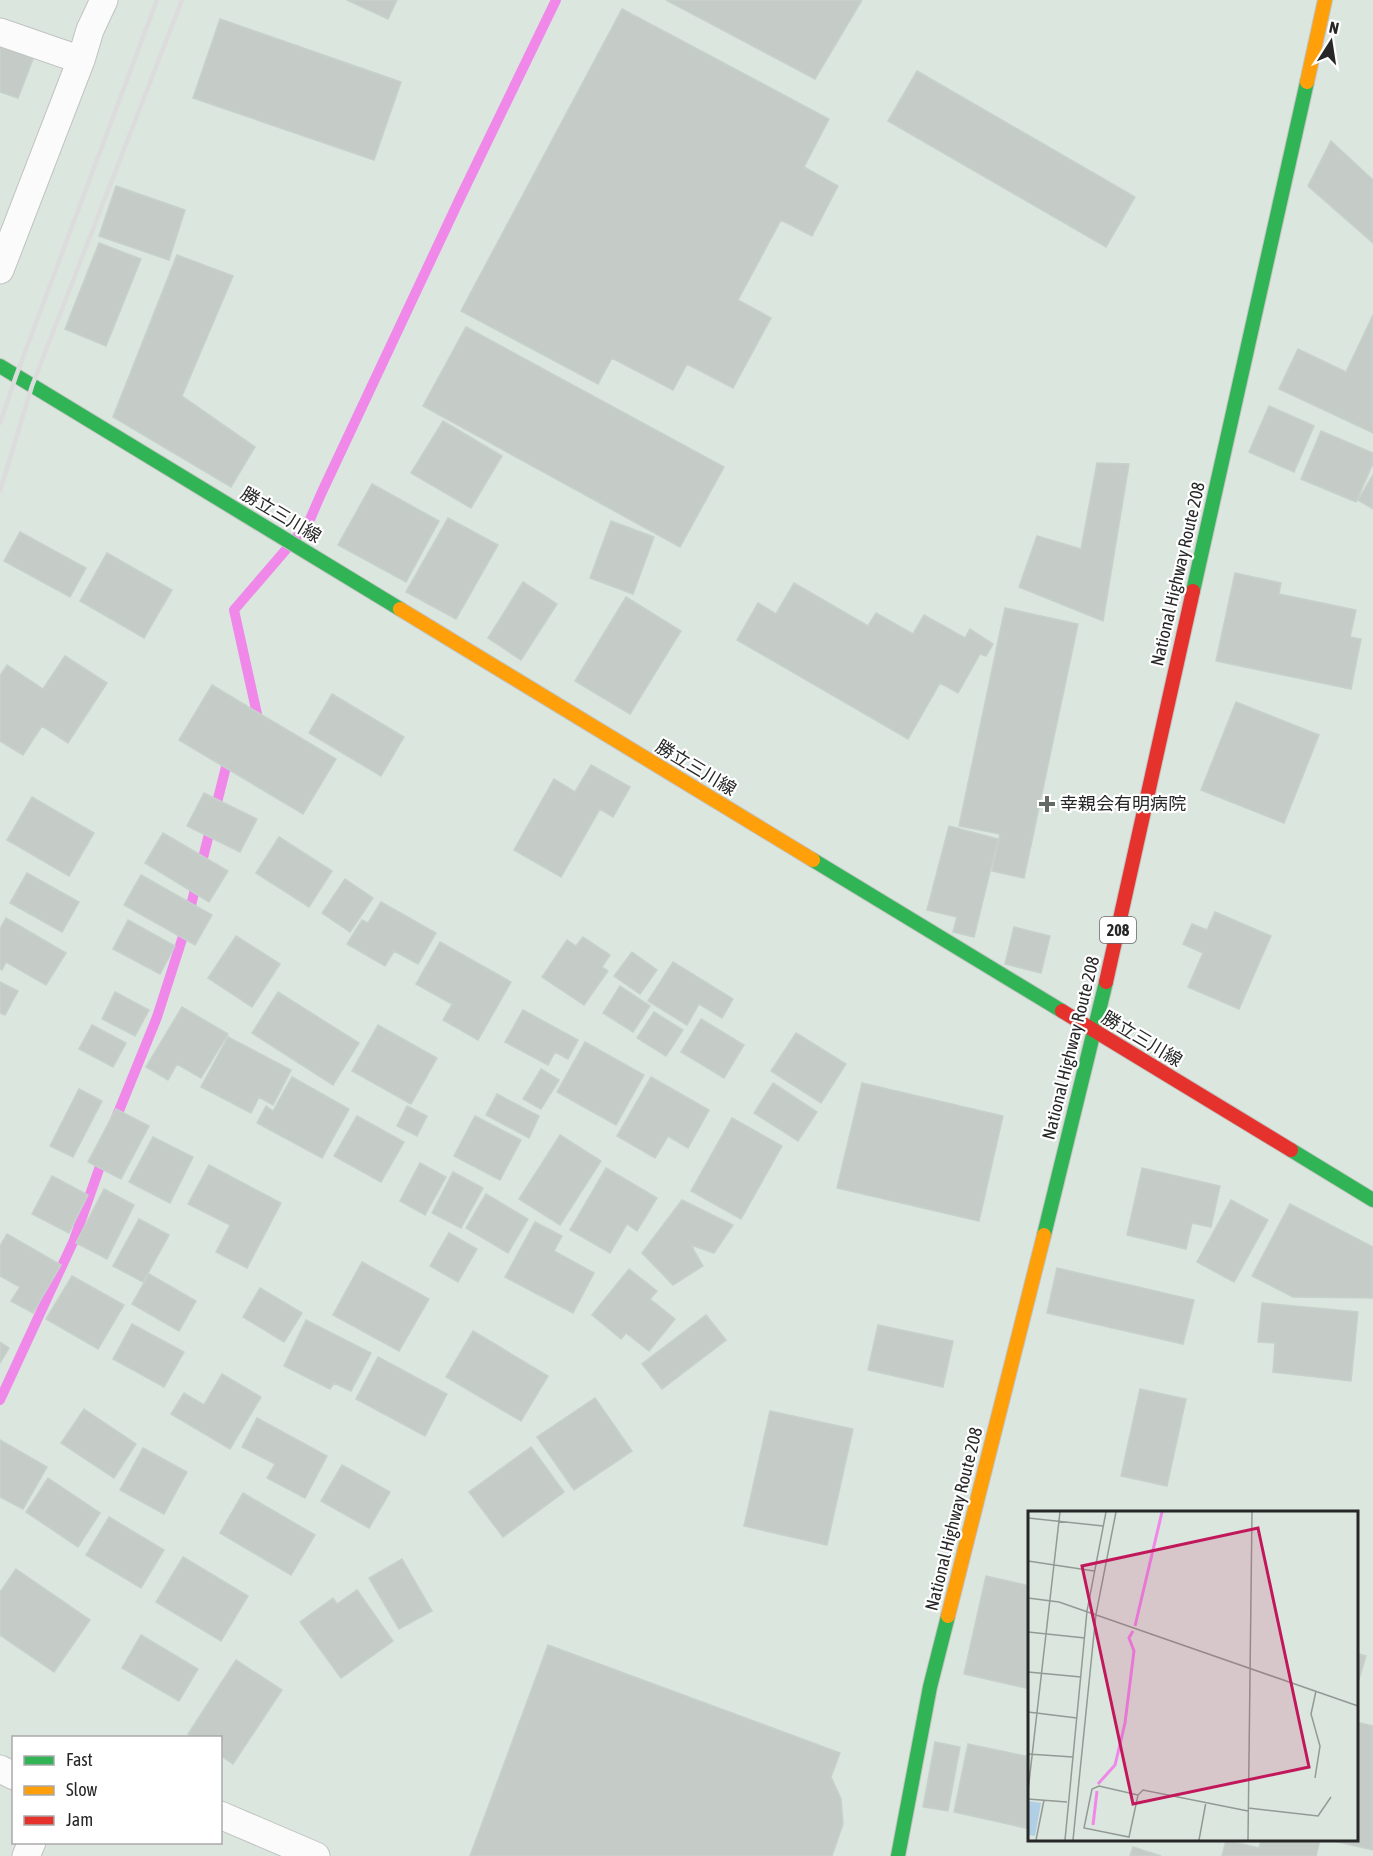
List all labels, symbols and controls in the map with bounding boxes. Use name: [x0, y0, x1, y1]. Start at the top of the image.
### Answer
north arrow: [1301, 12, 1361, 72]
text: N: [1328, 18, 1341, 37]
street label: National Highway Route 208: [1146, 480, 1209, 668]
street label: 勝立三川線: [237, 482, 325, 547]
street label: 勝立三川線: [652, 735, 740, 800]
place label: 幸親会有明病院: [1060, 793, 1186, 814]
marker: 幸親会有明病院: [1038, 795, 1056, 813]
road number: 208: [1100, 917, 1136, 943]
street label: National Highway Route 208: [1038, 954, 1103, 1142]
street label: 勝立三川線: [1098, 1006, 1186, 1071]
street label: National Highway Route 208: [921, 1425, 986, 1613]
inset map: [1028, 1511, 1358, 1841]
legend: [12, 1736, 222, 1844]
text: Fast: [66, 1749, 93, 1770]
text: Slow: [66, 1779, 97, 1800]
text: Jam: [66, 1809, 93, 1830]

